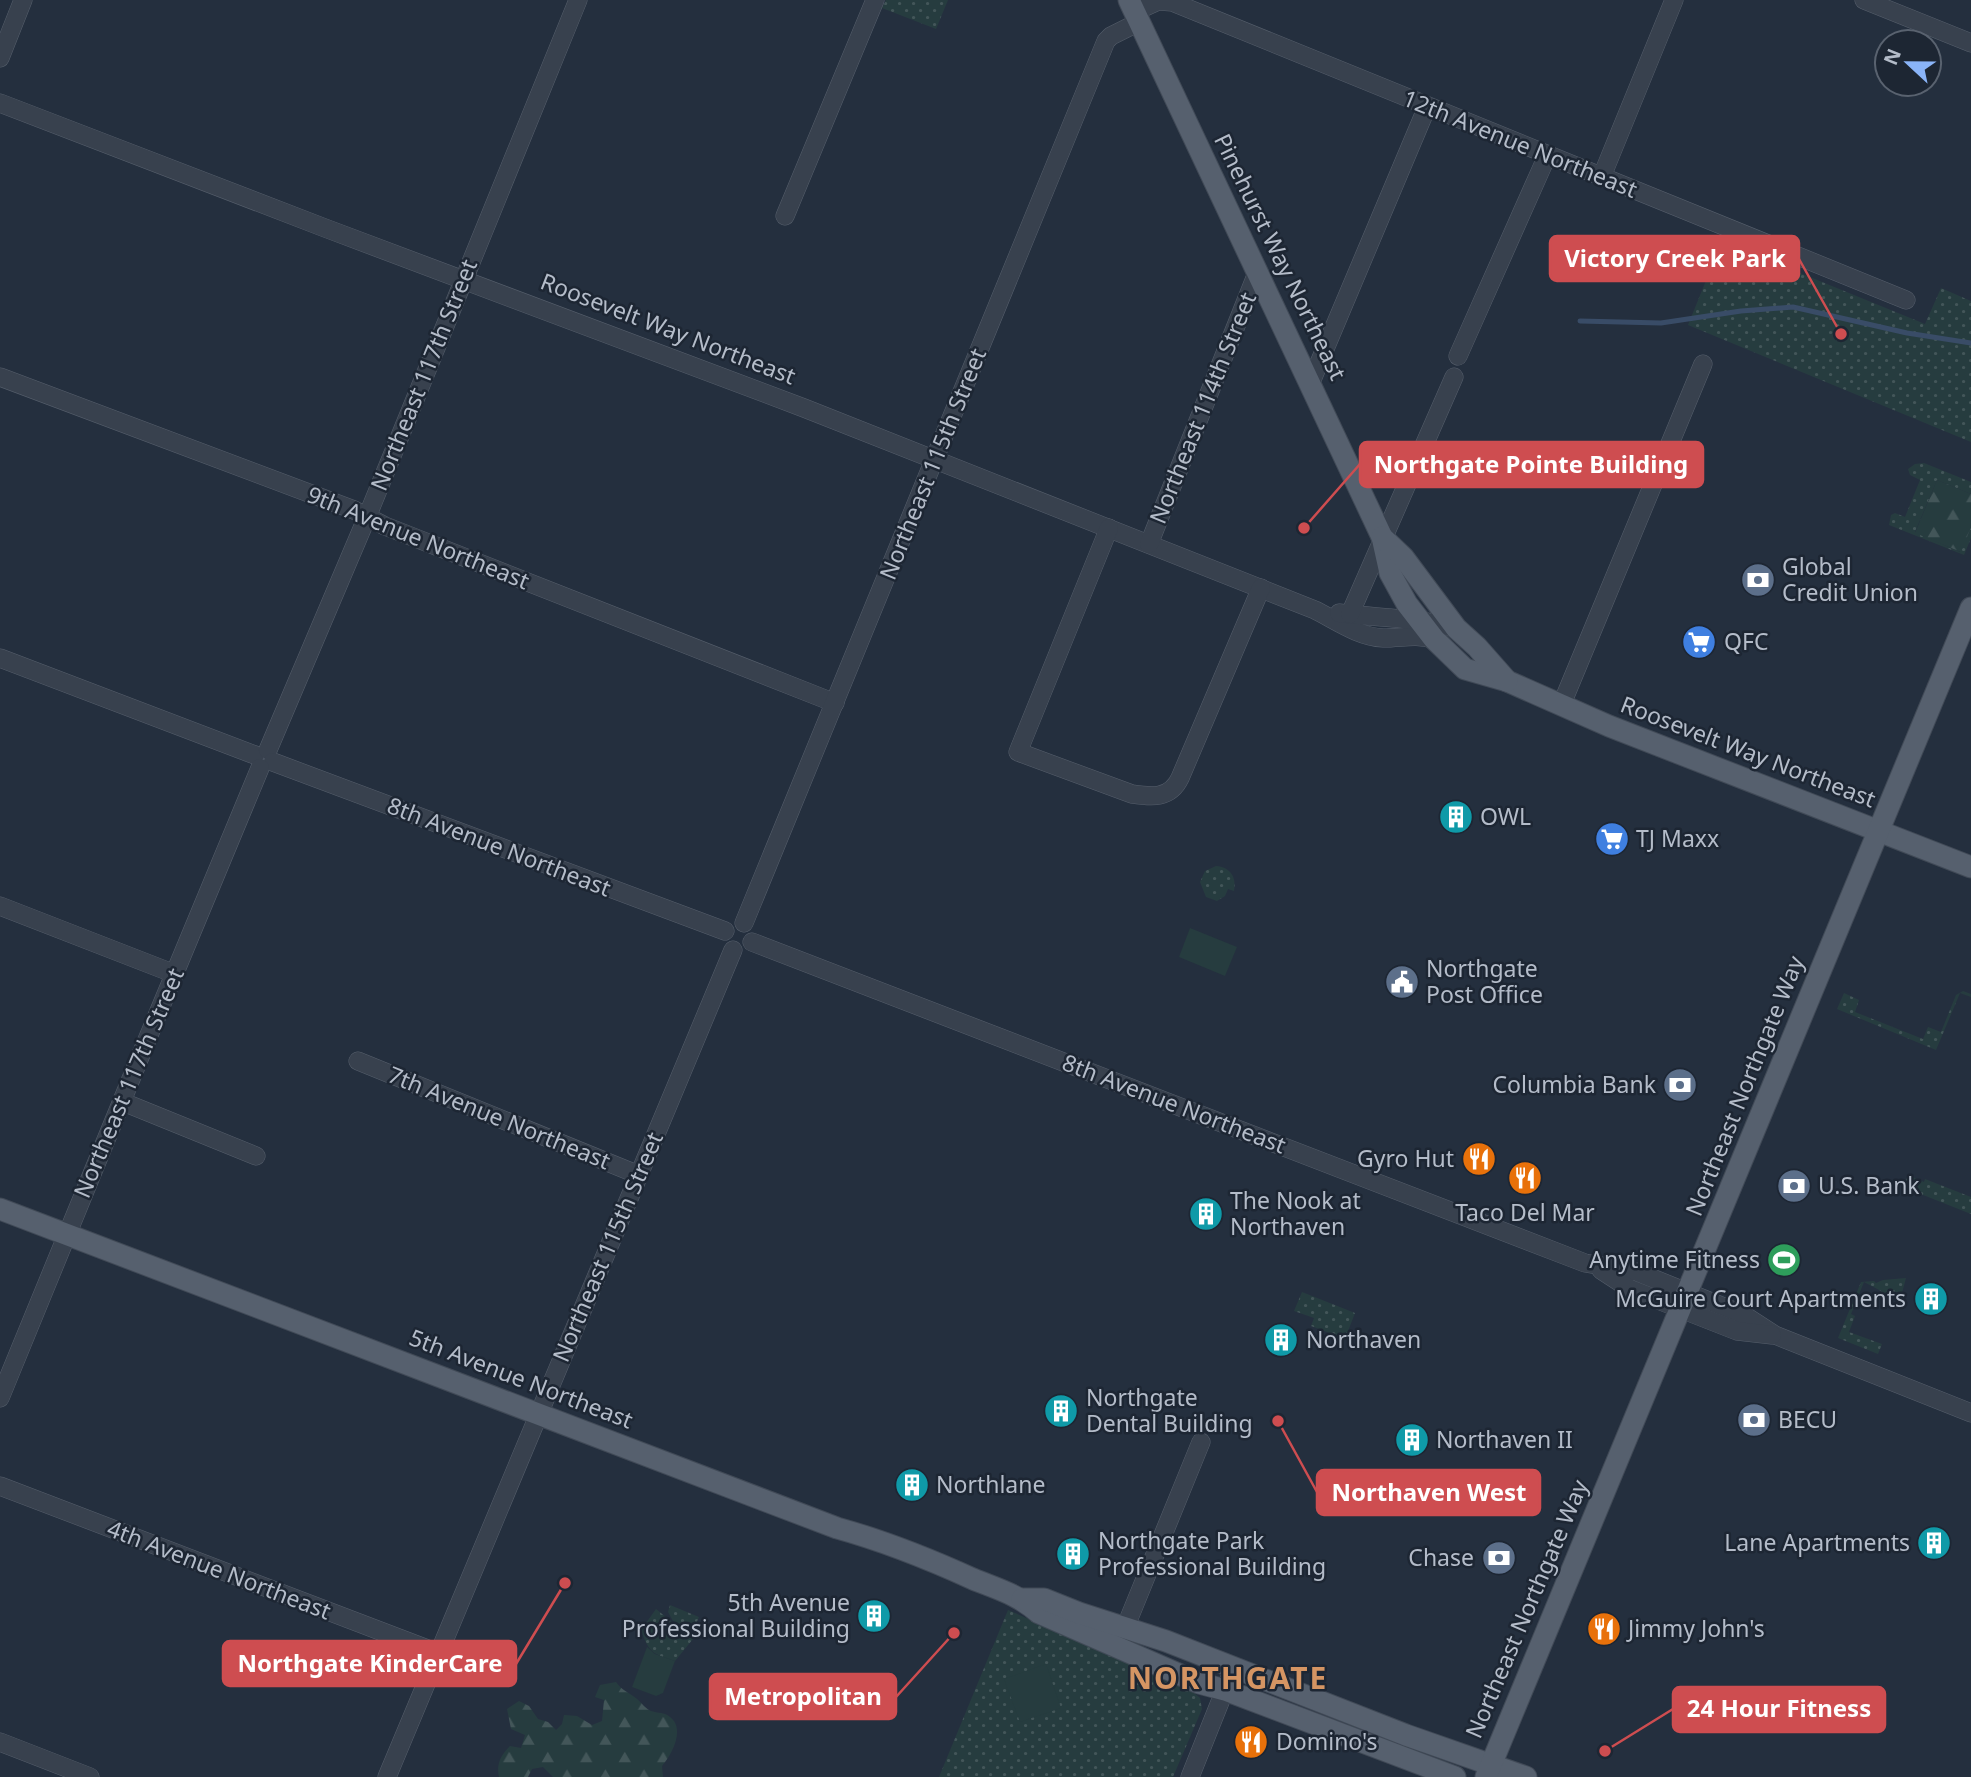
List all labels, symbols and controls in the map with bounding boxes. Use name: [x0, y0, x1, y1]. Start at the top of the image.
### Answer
north arrow: [1873, 28, 1943, 98]
text: N: [1877, 45, 1907, 69]
street label: 12th Avenue Northeast: [1398, 81, 1642, 205]
street label: Pinehurst Way Northeast: [1207, 128, 1355, 385]
callout: Victory Creek Park: [1550, 236, 1799, 281]
text: Victory Creek Park: [1564, 241, 1786, 274]
street label: Northeast 117th Street: [362, 254, 484, 495]
street label: Roosevelt Way Northeast: [536, 265, 800, 392]
street label: Northeast 114th Street: [1141, 287, 1263, 528]
street label: Northeast 115th Street: [871, 343, 993, 584]
callout: Northgate Pointe Building: [1360, 442, 1703, 487]
text: Northgate Pointe Building: [1374, 447, 1688, 480]
street label: 9th Avenue Northeast: [303, 478, 534, 596]
place label: Global Credit Union: [1782, 550, 1918, 608]
bank icon: Global Credit Union: [1739, 561, 1777, 599]
supermarket icon: QFC: [1680, 623, 1718, 661]
place label: QFC: [1724, 625, 1768, 657]
street label: Roosevelt Way Northeast: [1616, 688, 1880, 815]
street label: 8th Avenue Northeast: [383, 789, 616, 903]
building icon: OWL: [1437, 798, 1475, 836]
place label: OWL: [1480, 800, 1531, 832]
supermarket icon: TJ Maxx: [1593, 820, 1631, 858]
place label: TJ Maxx: [1636, 822, 1719, 854]
street label: Northeast Northgate Way: [1677, 951, 1811, 1220]
place label: Northgate Post Office: [1426, 952, 1543, 1010]
street label: Northeast 117th Street: [65, 963, 191, 1202]
public building icon: Northgate Post Office: [1383, 963, 1421, 1001]
street label: 8th Avenue Northeast: [1058, 1046, 1291, 1160]
street label: 7th Avenue Northeast: [384, 1058, 615, 1176]
bank icon: Columbia Bank: [1661, 1066, 1699, 1104]
place label: Columbia Bank: [1493, 1068, 1657, 1100]
street label: Northeast 115th Street: [544, 1127, 670, 1366]
restaurant icon: Gyro Hut: [1460, 1140, 1498, 1178]
place label: Gyro Hut: [1357, 1142, 1454, 1174]
restaurant icon: Taco Del Mar: [1506, 1159, 1544, 1197]
bank icon: U.S. Bank: [1775, 1167, 1813, 1205]
place label: U.S. Bank: [1818, 1169, 1920, 1201]
place label: The Nook at Northaven: [1230, 1184, 1361, 1242]
building icon: The Nook at Northaven: [1187, 1195, 1225, 1233]
place label: Taco Del Mar: [1455, 1196, 1595, 1228]
sports icon: Anytime Fitness: [1765, 1241, 1803, 1279]
place label: Anytime Fitness: [1589, 1243, 1760, 1275]
building icon: McGuire Court Apartments: [1912, 1280, 1950, 1318]
place label: McGuire Court Apartments: [1615, 1282, 1906, 1314]
street label: 5th Avenue Northeast: [405, 1321, 638, 1435]
building icon: Northaven: [1262, 1321, 1300, 1359]
place label: Northaven: [1306, 1323, 1421, 1355]
place label: Northgate Dental Building: [1086, 1381, 1253, 1439]
building icon: Northgate Dental Building: [1042, 1392, 1080, 1430]
bank icon: BECU: [1735, 1401, 1773, 1439]
place label: BECU: [1778, 1403, 1837, 1435]
building icon: Northaven II: [1393, 1421, 1431, 1459]
place label: Northaven II: [1436, 1423, 1573, 1455]
building icon: Northlane: [893, 1466, 931, 1504]
place label: Northlane: [936, 1468, 1045, 1500]
callout: Northaven West: [1317, 1470, 1540, 1515]
street label: Northeast Northgate Way: [1457, 1474, 1595, 1743]
text: Northaven West: [1331, 1475, 1527, 1508]
street label: 4th Avenue Northeast: [103, 1512, 336, 1626]
place label: Northgate Park Professional Building: [1098, 1524, 1326, 1582]
building icon: Lane Apartments: [1915, 1524, 1953, 1562]
place label: Lane Apartments: [1724, 1526, 1910, 1558]
building icon: Northgate Park Professional Building: [1054, 1535, 1092, 1573]
bank icon: Chase: [1480, 1539, 1518, 1577]
place label: Chase: [1408, 1541, 1474, 1573]
place label: 5th Avenue Professional Building: [622, 1586, 850, 1644]
building icon: 5th Avenue Professional Building: [855, 1597, 893, 1635]
restaurant icon: Jimmy John's: [1585, 1610, 1623, 1648]
place label: Jimmy John's: [1626, 1612, 1765, 1644]
callout: Northgate KinderCare: [223, 1641, 516, 1686]
text: Northgate KinderCare: [237, 1646, 503, 1679]
district label: NORTHGATE: [1128, 1657, 1328, 1698]
callout: Metropolitan: [710, 1674, 896, 1719]
text: Metropolitan: [724, 1679, 882, 1712]
callout: 24 Hour Fitness: [1673, 1687, 1885, 1732]
text: 24 Hour Fitness: [1687, 1691, 1871, 1724]
restaurant icon: Domino's: [1232, 1723, 1270, 1761]
place label: Domino's: [1276, 1725, 1378, 1757]

